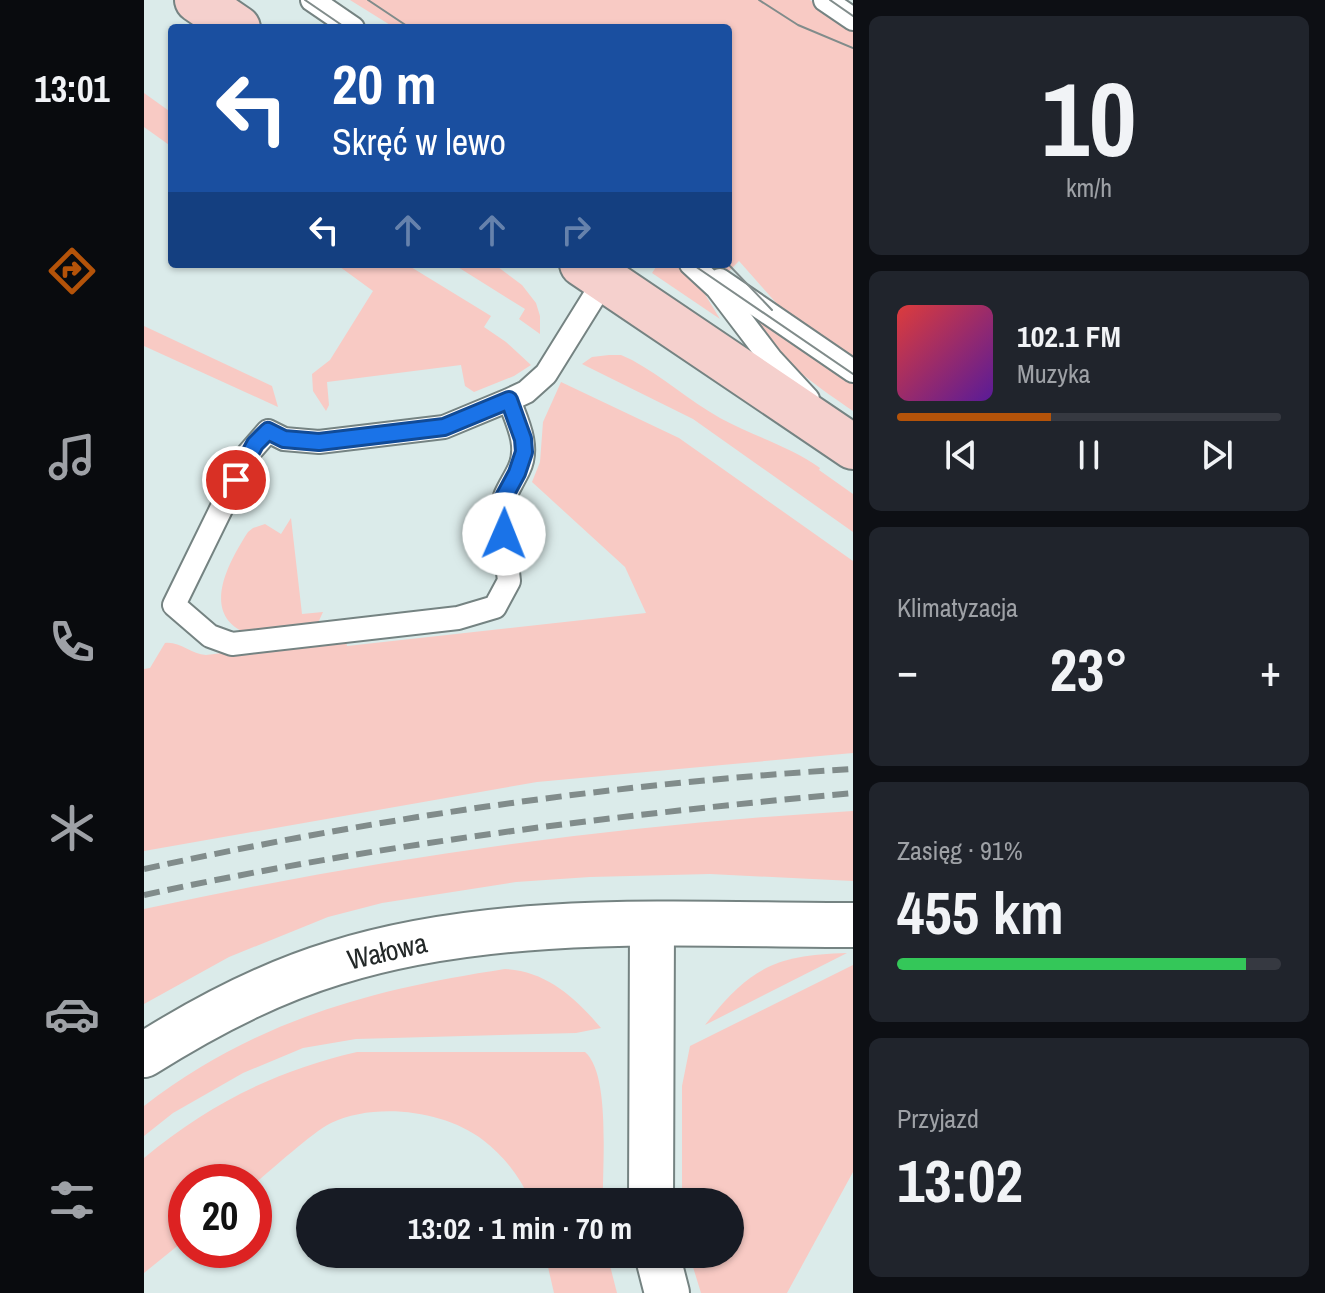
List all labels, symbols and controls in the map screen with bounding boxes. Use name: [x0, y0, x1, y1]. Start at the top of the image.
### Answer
text: 20 m: [332, 46, 437, 121]
text: 10: [1042, 48, 1136, 188]
icon: left: [200, 56, 304, 160]
text: 13:01: [34, 65, 110, 113]
text: Skręć w lewo: [332, 118, 506, 166]
text: km/h: [1066, 170, 1112, 205]
icon: left: [302, 208, 346, 252]
icon: ahead: [386, 208, 430, 252]
icon: ahead: [470, 208, 514, 252]
icon: right: [554, 208, 598, 252]
icon: directions: [44, 243, 100, 299]
text: 102.1 FM: [1017, 316, 1121, 356]
text: Muzyka: [1017, 356, 1090, 391]
icon: music: [44, 429, 100, 485]
icon: previous: [939, 433, 983, 477]
icon: pause: [1067, 433, 1111, 477]
icon: next: [1195, 433, 1239, 477]
pin: [202, 446, 270, 514]
icon: arrive: [214, 458, 258, 502]
position arrow: [462, 492, 546, 576]
text: Klimatyzacja: [897, 590, 1018, 625]
icon: phone: [44, 614, 100, 670]
text: 23°: [1050, 629, 1128, 710]
text: −: [897, 640, 918, 700]
text: +: [1260, 640, 1281, 700]
icon: climate: [44, 800, 100, 856]
text: Zasięg · 91%: [897, 833, 1023, 868]
text: 455 km: [897, 872, 1064, 953]
street label: Wałowa: [343, 923, 431, 979]
icon: car: [44, 986, 100, 1042]
text: Przyjazd: [897, 1101, 979, 1136]
text: 13:02: [897, 1140, 1023, 1221]
speed limit sign: 20: [168, 1164, 272, 1268]
icon: filters: [44, 1172, 100, 1228]
text: 13:02 · 1 min · 70 m: [408, 1208, 632, 1248]

